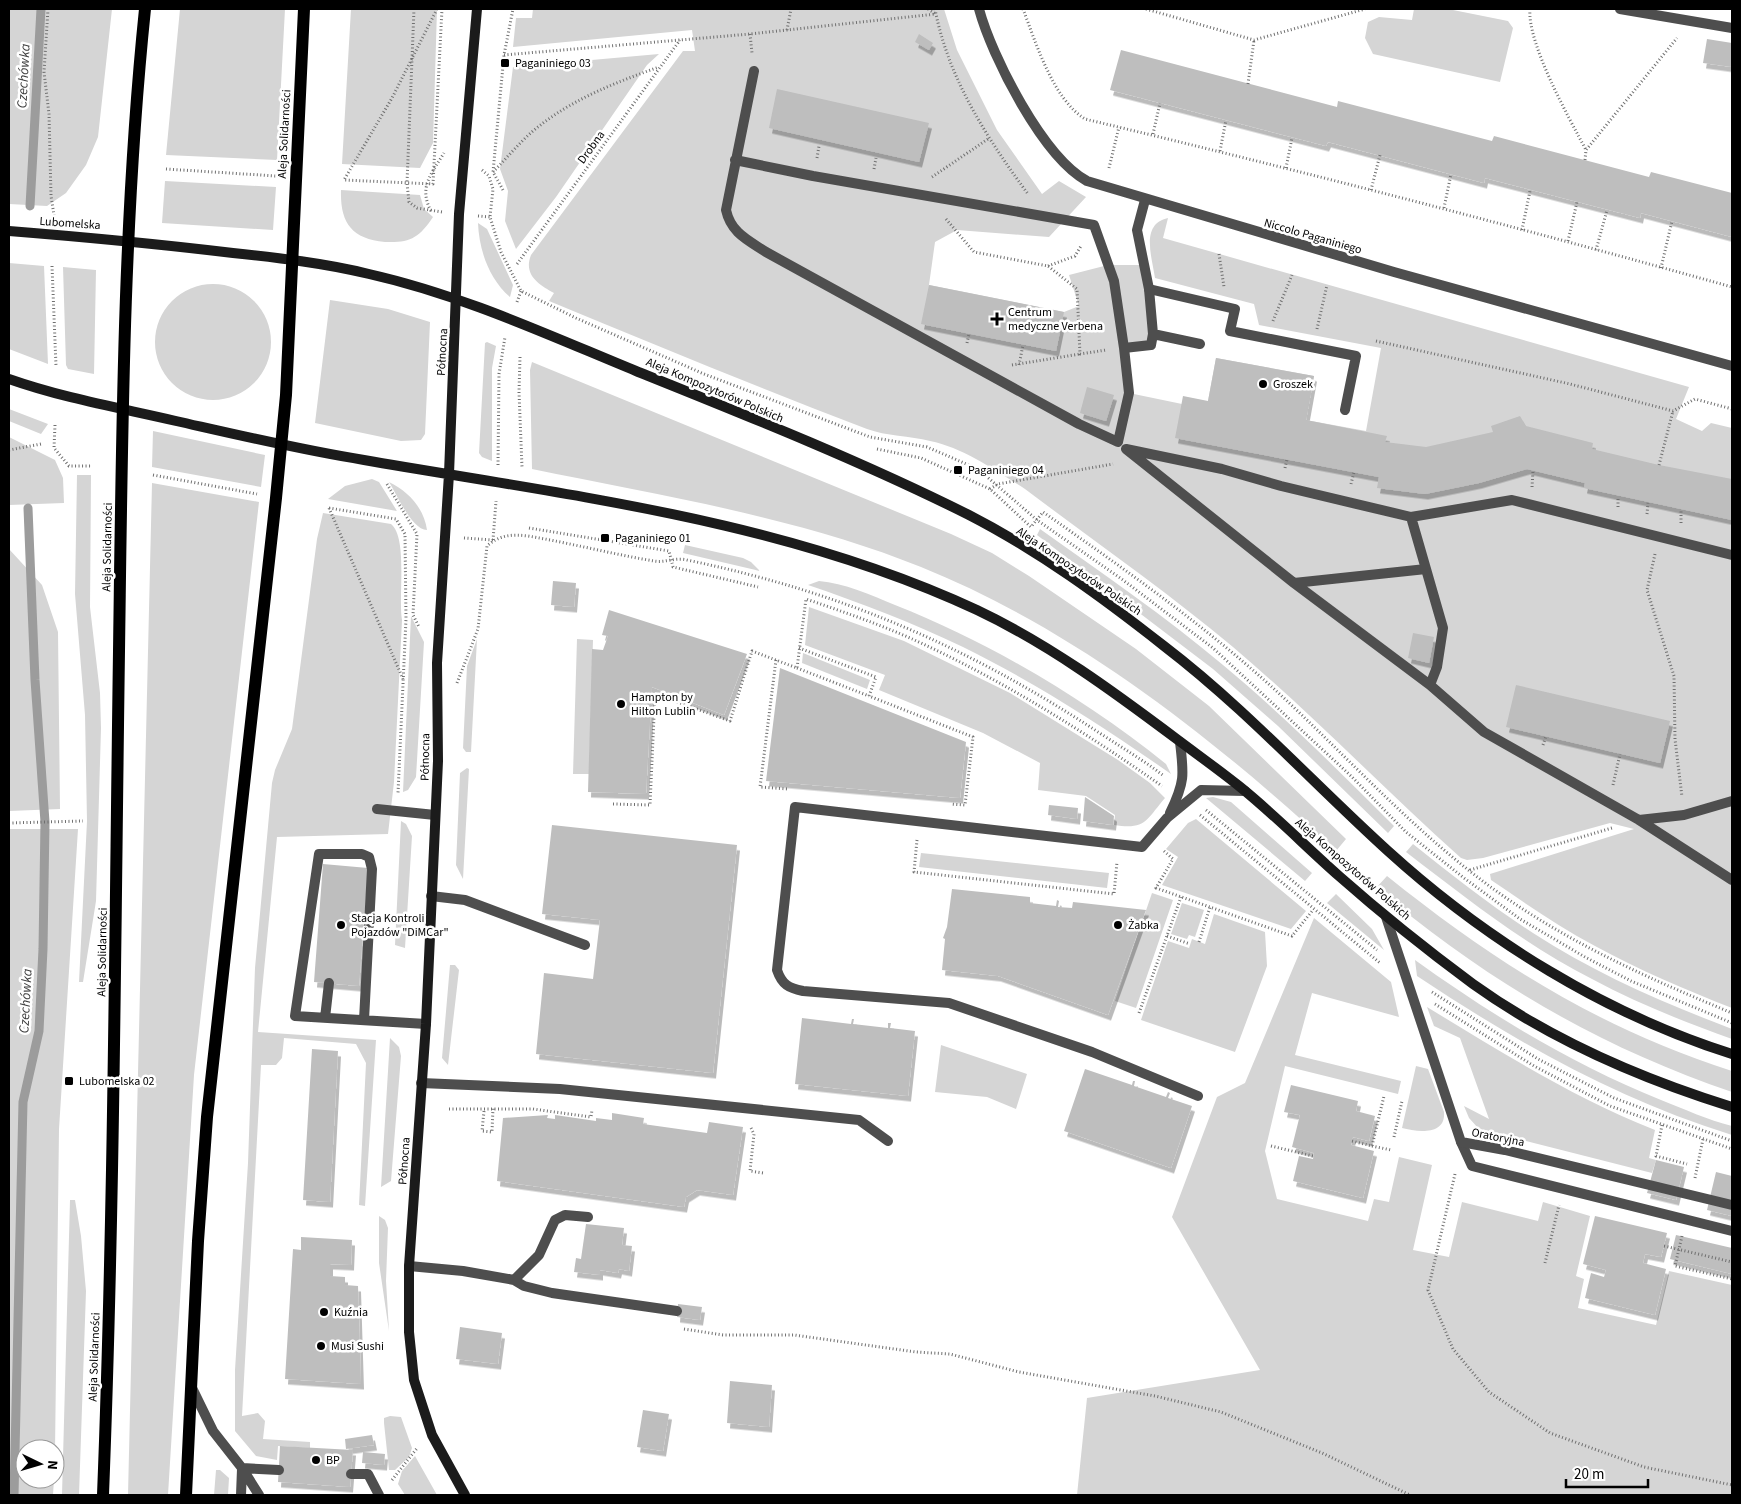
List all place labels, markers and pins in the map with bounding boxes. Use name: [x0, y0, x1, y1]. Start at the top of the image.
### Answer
place label: Paganiniego 03: [515, 55, 591, 72]
marker: Paganiniego 03: [499, 57, 511, 69]
place label: Centrum medyczne Verbena: [1008, 304, 1103, 335]
marker: Centrum medyczne Verbena: [990, 312, 1004, 326]
place label: Groszek: [1273, 376, 1313, 393]
marker: Groszek: [1257, 378, 1269, 390]
place label: Paganiniego 04: [968, 462, 1044, 479]
marker: Paganiniego 04: [952, 464, 964, 476]
place label: Paganiniego 01: [615, 530, 691, 547]
marker: Paganiniego 01: [599, 532, 611, 544]
place label: Hampton by Hilton Lublin: [631, 689, 696, 720]
marker: Hampton by Hilton Lublin: [615, 698, 627, 710]
place label: Stacja Kontroli Pojazdów "DiMCar": [351, 910, 449, 941]
place label: Żabka: [1128, 917, 1159, 934]
marker: Stacja Kontroli Pojazdów "DiMCar": [335, 919, 347, 931]
marker: Żabka: [1112, 919, 1124, 931]
place label: Lubomelska 02: [79, 1073, 155, 1090]
marker: Lubomelska 02: [63, 1075, 75, 1087]
place label: Kuźnia: [334, 1304, 368, 1321]
marker: Kuźnia: [318, 1306, 330, 1318]
place label: Musi Sushi: [331, 1338, 384, 1355]
marker: Musi Sushi: [315, 1340, 327, 1352]
place label: BP: [326, 1452, 340, 1469]
marker: BP: [310, 1454, 322, 1466]

